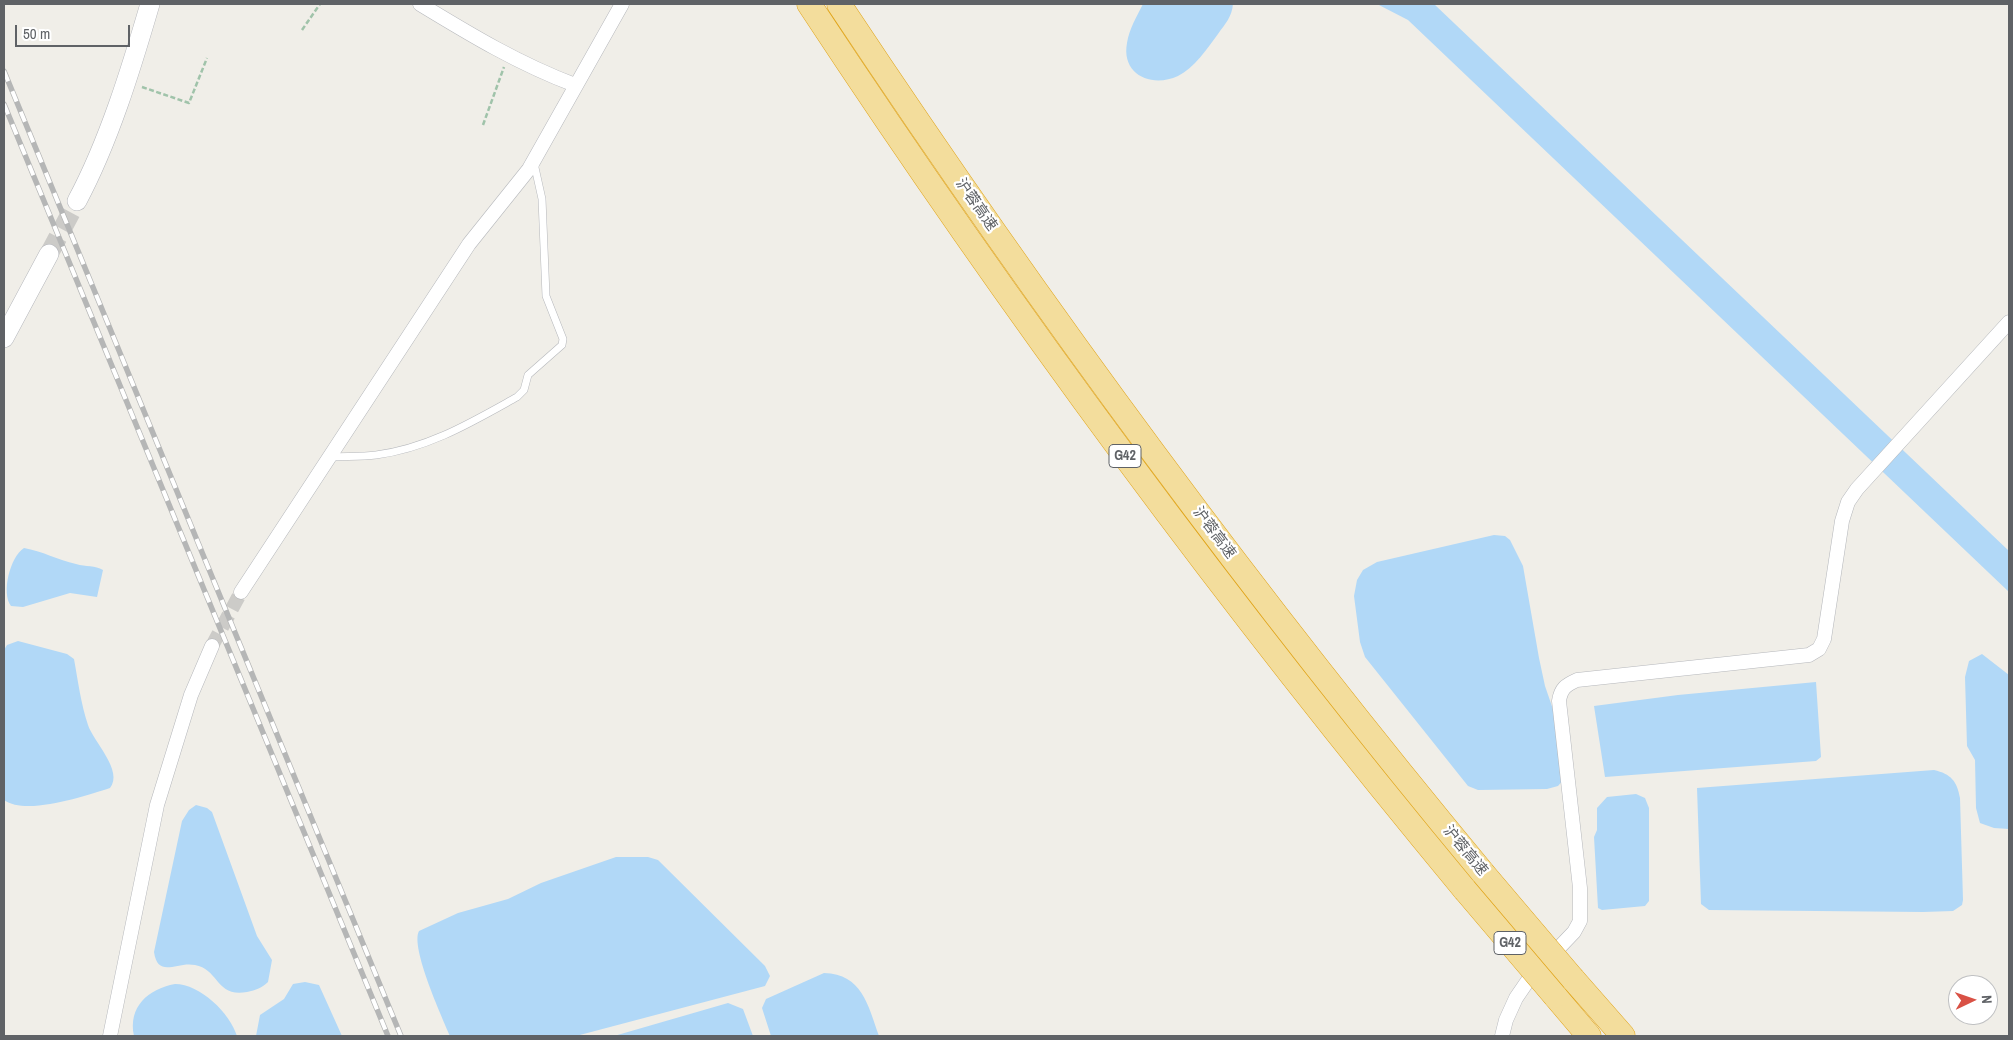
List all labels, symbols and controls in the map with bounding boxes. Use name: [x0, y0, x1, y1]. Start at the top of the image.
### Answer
scale bar: [18, 15, 132, 47]
text: 50 m: [23, 23, 50, 44]
street label: 沪蓉高速: [951, 175, 1001, 235]
road number: G42: [1109, 444, 1141, 468]
street label: 沪蓉高速: [1189, 504, 1239, 562]
street label: 沪蓉高速: [1439, 822, 1491, 880]
road number: G42: [1494, 931, 1526, 954]
north arrow: [1948, 975, 1998, 1025]
text: N: [1978, 995, 1996, 1004]

